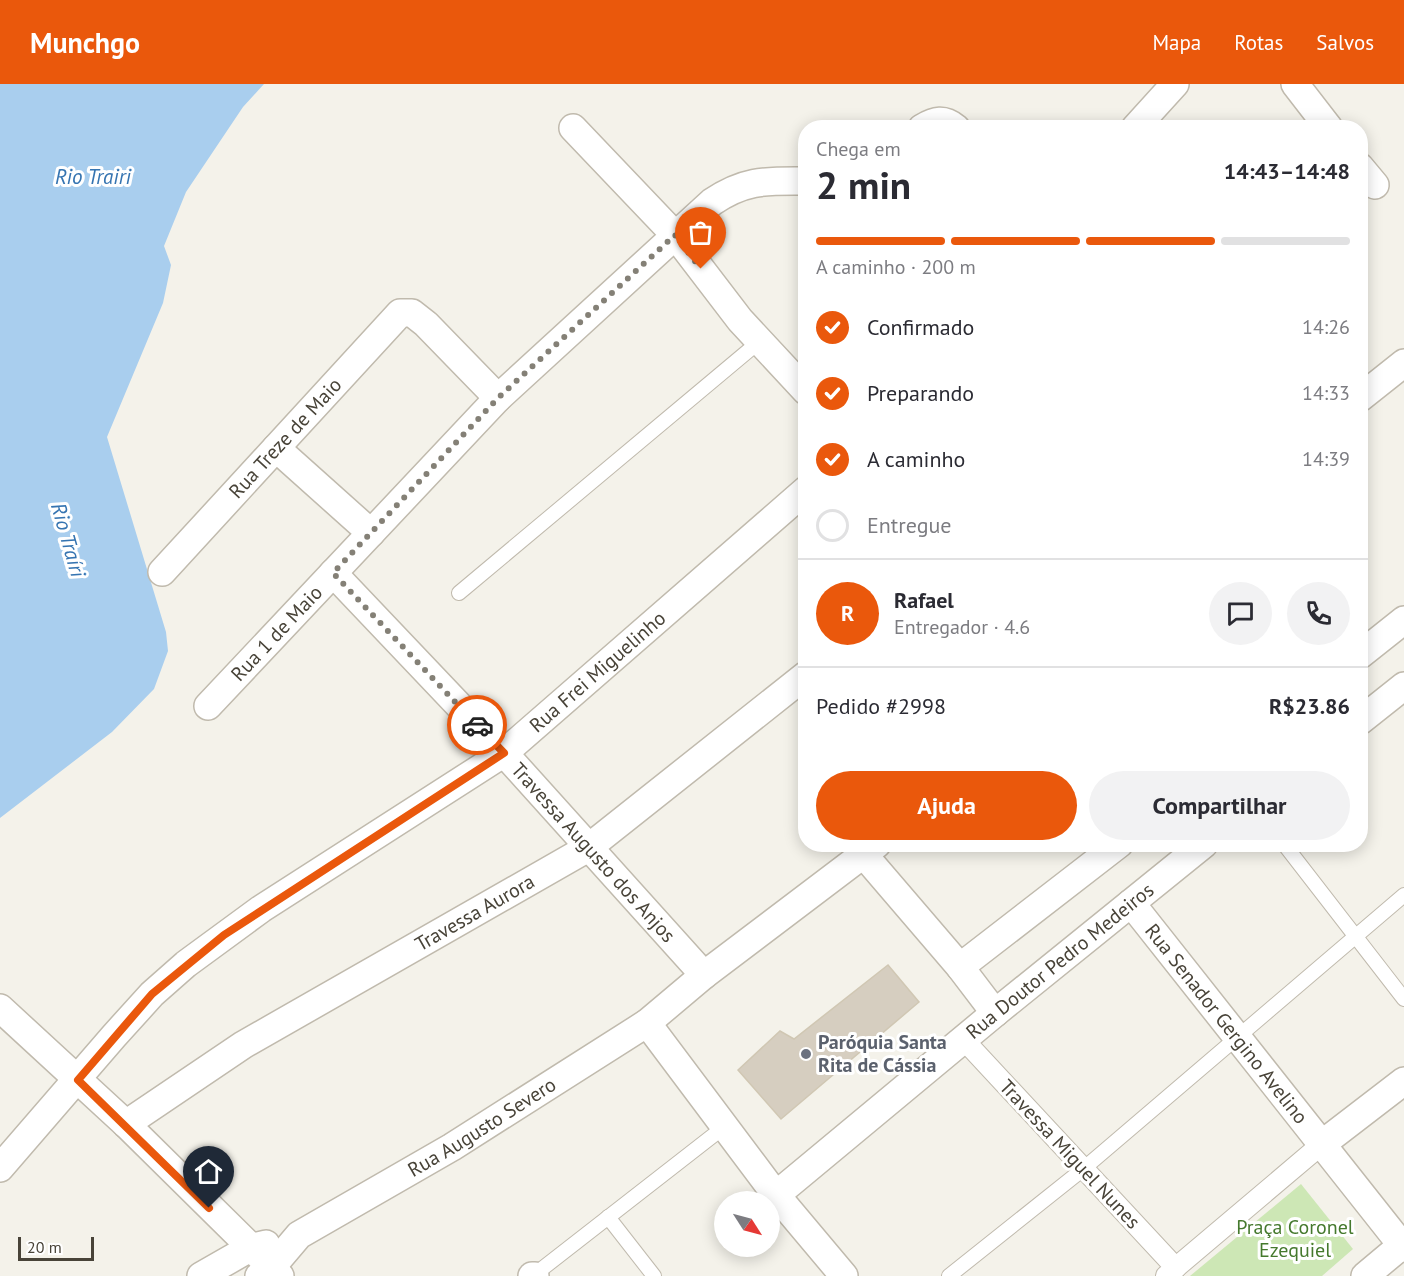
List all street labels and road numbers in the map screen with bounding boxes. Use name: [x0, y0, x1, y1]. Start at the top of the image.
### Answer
street label: Rua Treze de Maio: [223, 372, 347, 504]
street label: Rua 1 de Maio: [225, 580, 328, 687]
street label: Rua Frei Miguelinho: [524, 605, 671, 738]
street label: Travessa Augusto dos Anjos: [506, 757, 681, 948]
street label: Travessa Aurora: [410, 868, 539, 957]
street label: Rua Doutor Pedro Medeiros: [961, 877, 1159, 1045]
street label: Rua Senador Gergino Avelino: [1139, 918, 1314, 1129]
street label: Rua Augusto Severo: [403, 1071, 561, 1183]
street label: Travessa Miguel Nunes: [994, 1074, 1146, 1234]

